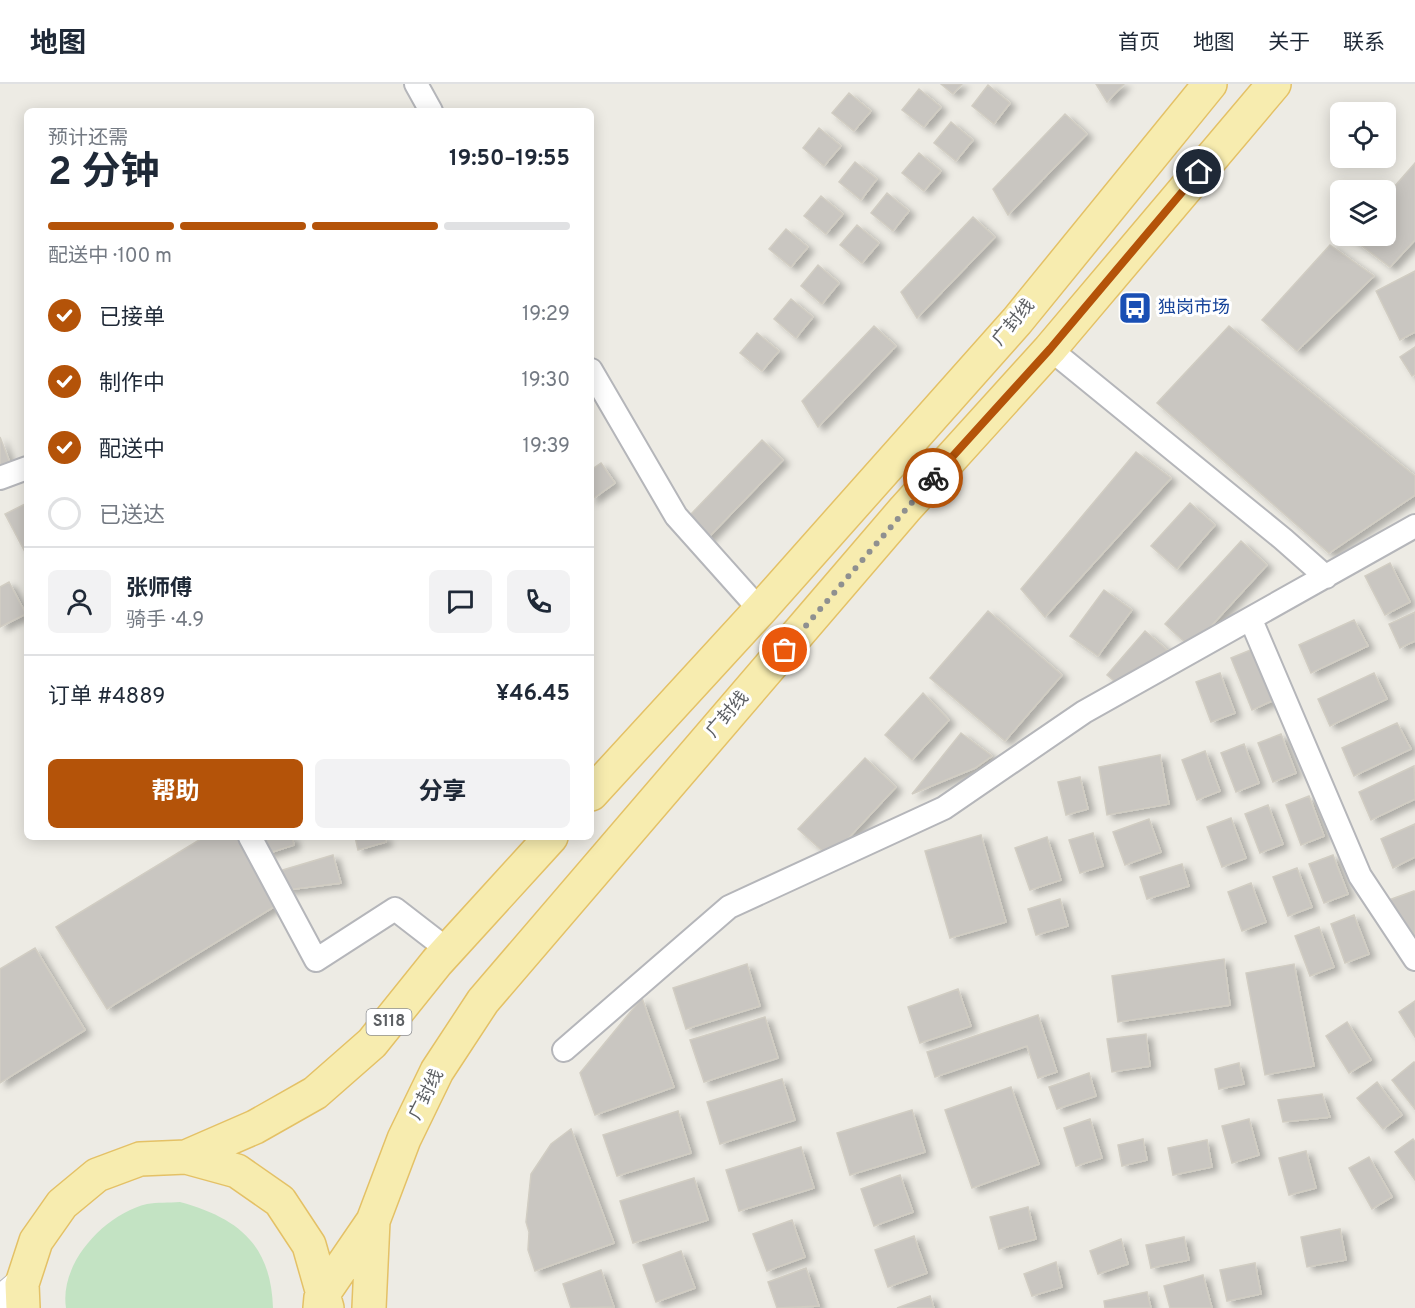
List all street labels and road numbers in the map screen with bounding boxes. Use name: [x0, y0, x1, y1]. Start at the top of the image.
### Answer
street label: 广封线: [988, 295, 1040, 351]
street label: 广封线: [702, 687, 754, 743]
road number: S118: [366, 1009, 412, 1035]
street label: 广封线: [404, 1066, 450, 1124]

